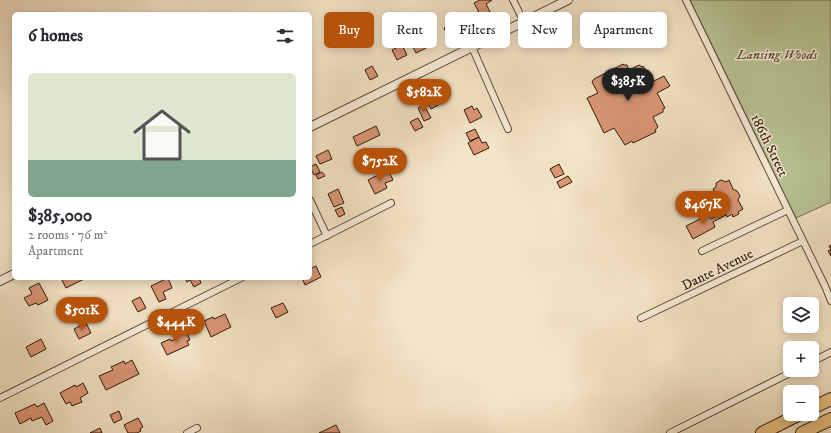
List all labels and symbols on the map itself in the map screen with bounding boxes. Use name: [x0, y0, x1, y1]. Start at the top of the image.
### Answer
park label: Lansing Woods: [736, 46, 818, 64]
pin: $385K: [600, 68, 656, 102]
pin: $582K: [396, 79, 452, 113]
street label: 186th Street: [746, 111, 792, 180]
pin: $752K: [352, 148, 408, 182]
pin: $467K: [675, 191, 731, 225]
street label: Dante Avenue: [679, 245, 756, 295]
pin: $501K: [54, 297, 110, 331]
pin: $444K: [148, 309, 204, 343]

